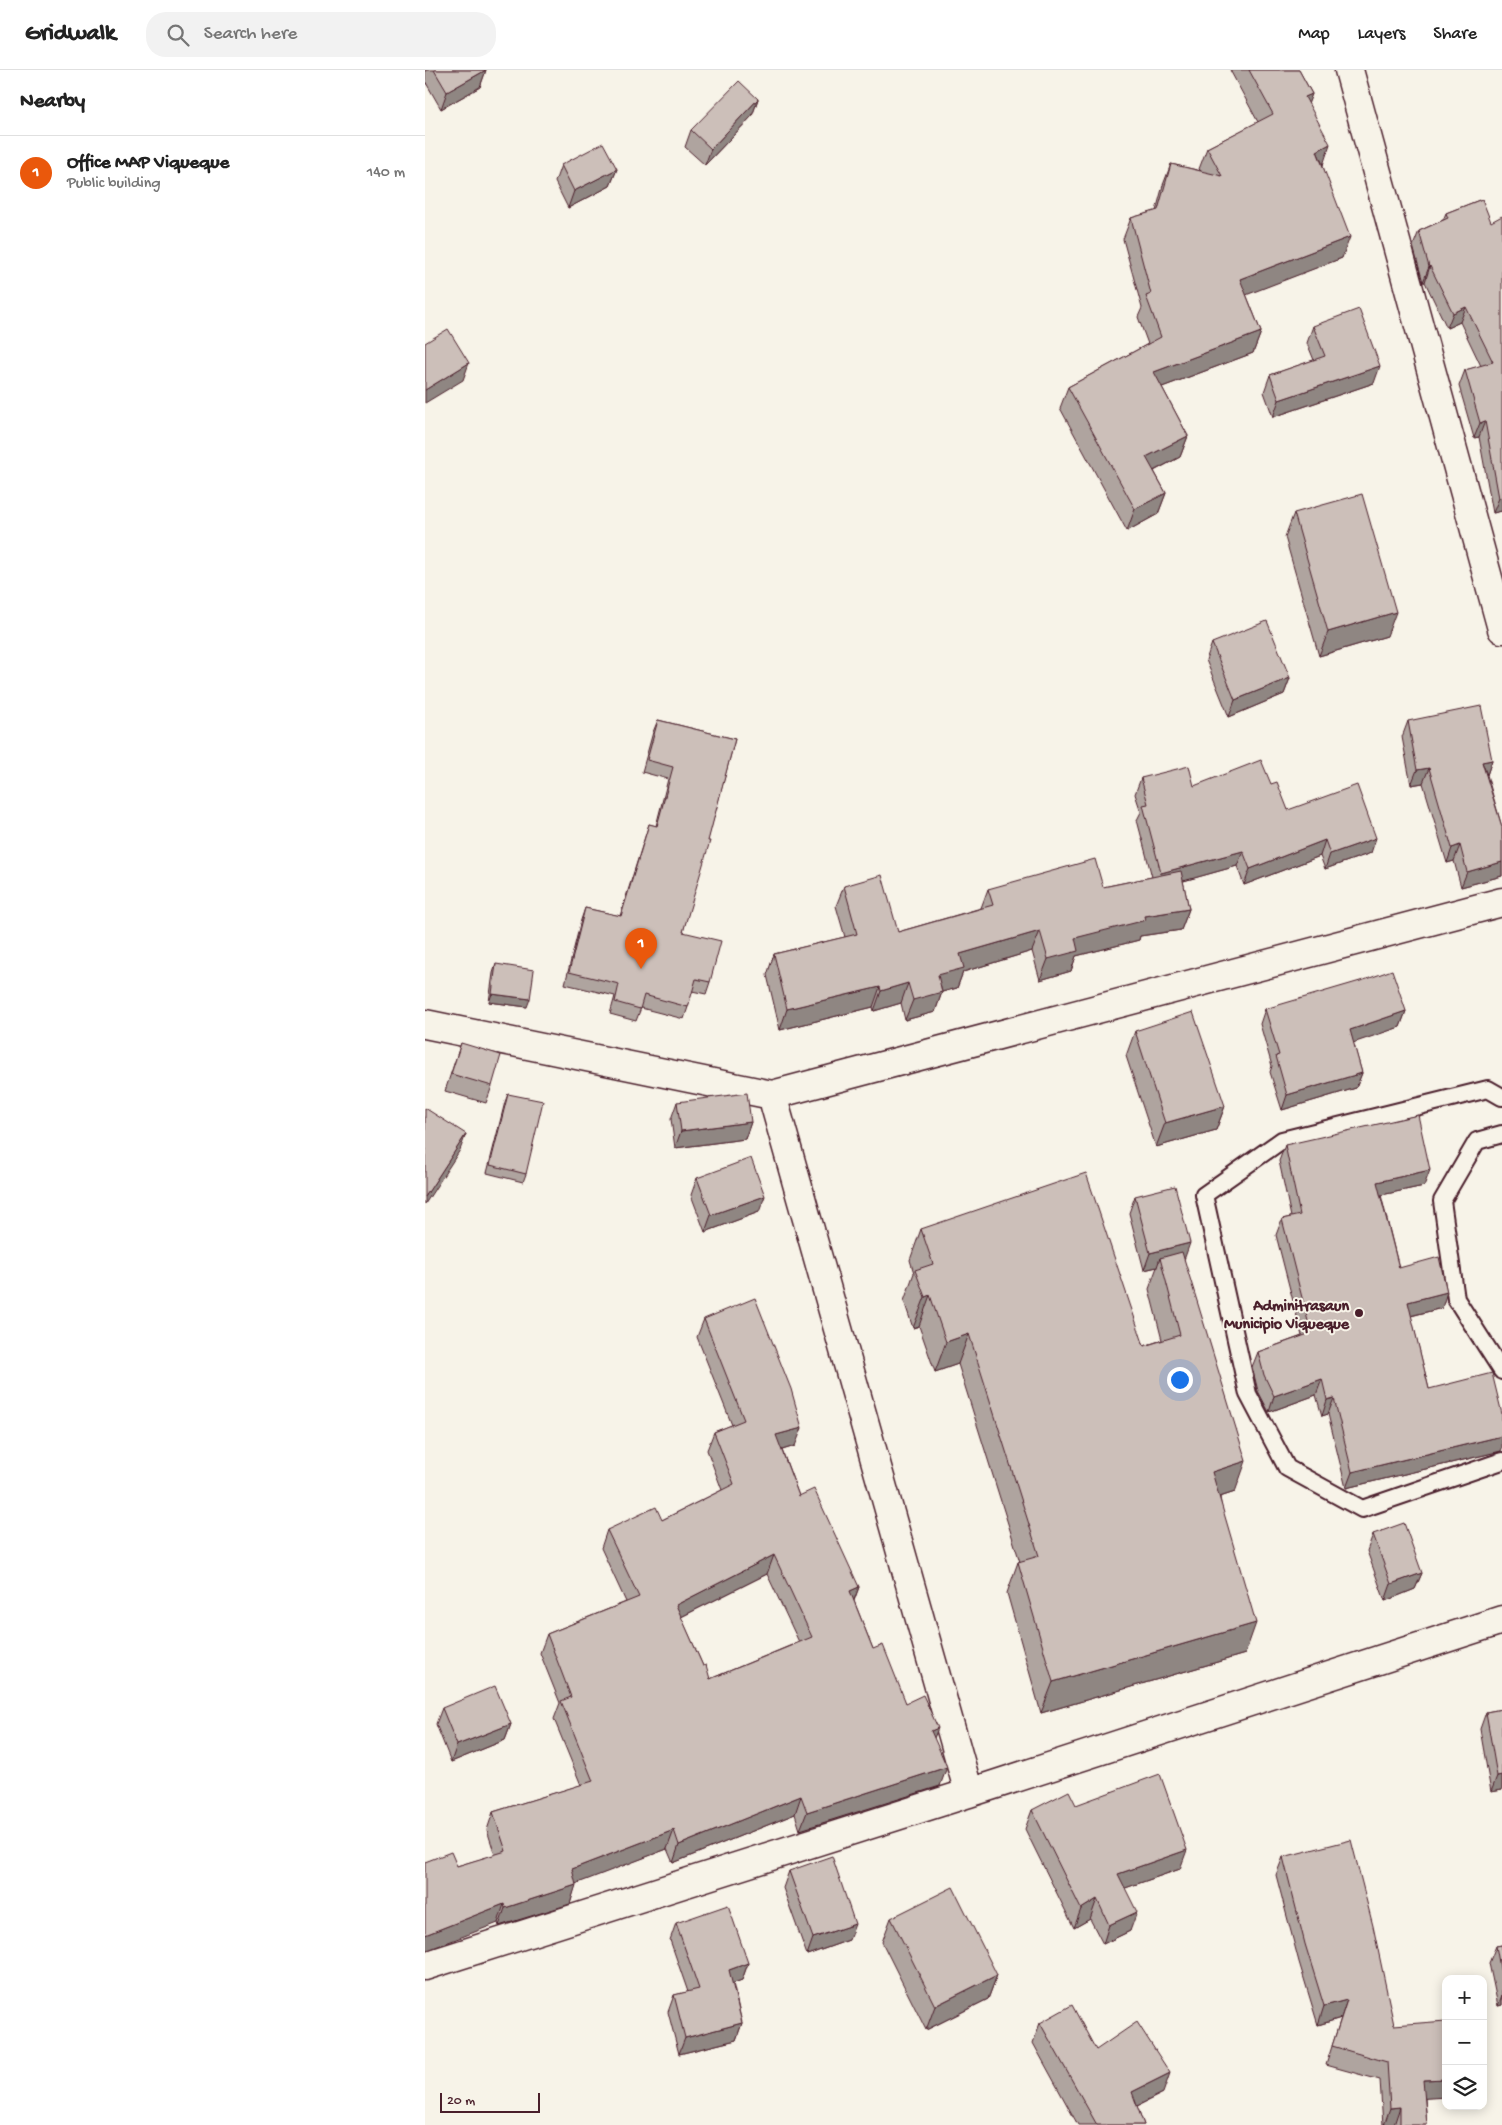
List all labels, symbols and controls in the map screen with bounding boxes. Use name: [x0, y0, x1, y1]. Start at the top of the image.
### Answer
search box: [146, 12, 496, 57]
text: Gridwalk: [25, 20, 116, 49]
icon: search: [164, 21, 192, 49]
text: Search here: [204, 23, 297, 46]
text: Map: [1298, 24, 1330, 45]
text: Layers: [1358, 24, 1405, 45]
text: Share: [1433, 24, 1477, 45]
text: Nearby: [20, 90, 85, 115]
text: Office MAP Viqueque: [67, 152, 229, 175]
text: 1: [33, 164, 39, 183]
text: 140 m: [367, 164, 405, 183]
text: Public building: [67, 175, 161, 194]
pin: 1: [625, 928, 657, 969]
place label: Adminitrasaun Municipio Viqueque: [1224, 1298, 1350, 1335]
marker: Adminitrasaun Municipio Viqueque: [1353, 1307, 1365, 1319]
your location: [1167, 1367, 1193, 1393]
map controls: [1442, 1975, 1487, 2110]
button: +: [1442, 1975, 1487, 2020]
button: −: [1442, 2020, 1487, 2065]
button: layers: [1442, 2065, 1487, 2110]
scale bar: [440, 2090, 540, 2113]
text: 20 m: [447, 2093, 475, 2110]

